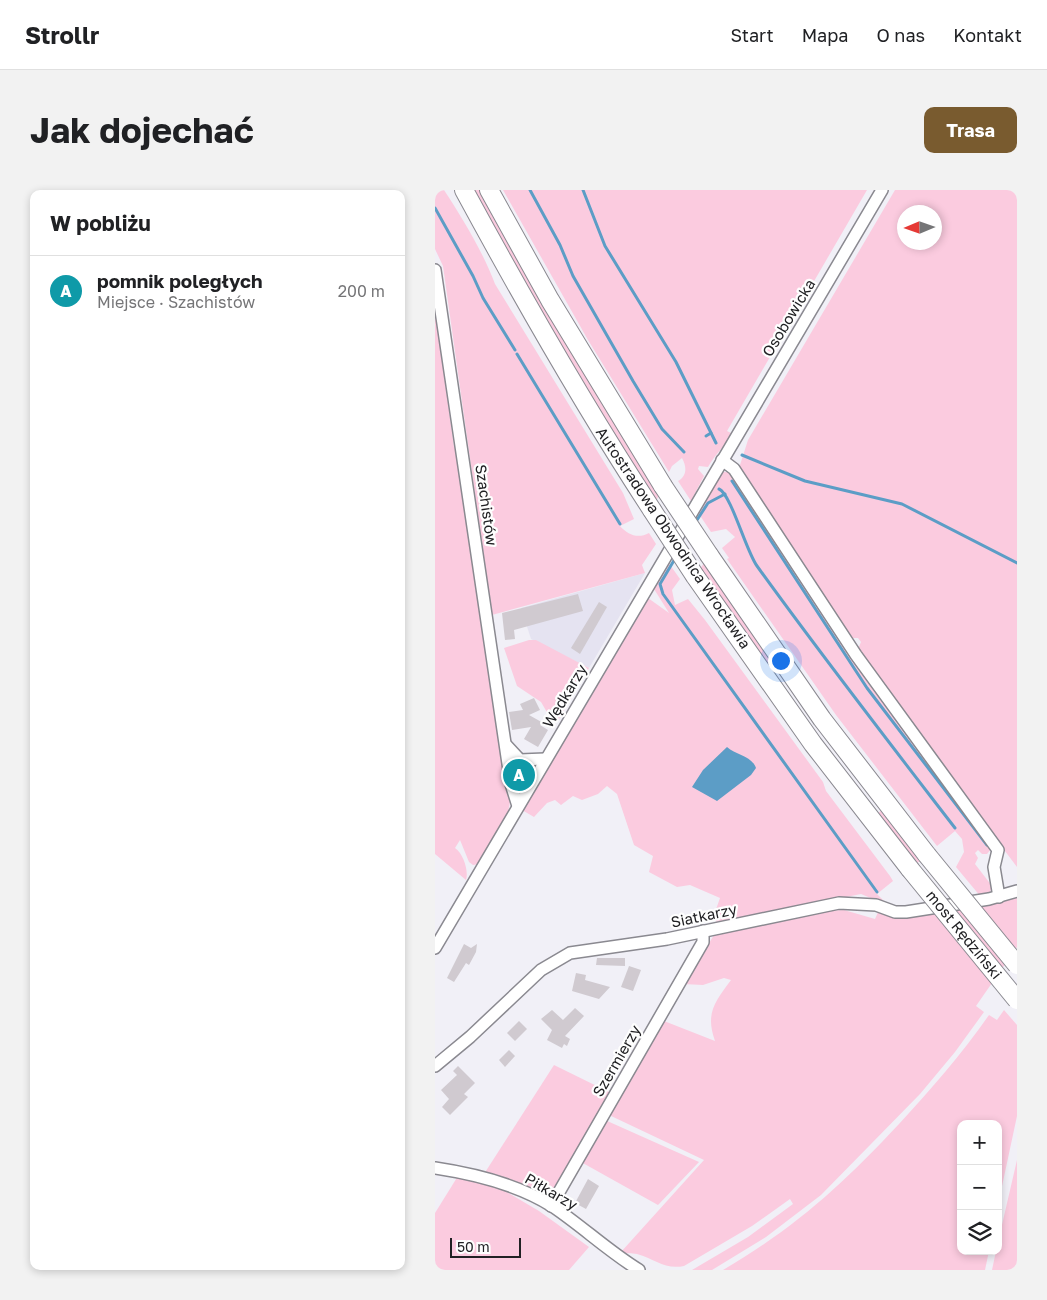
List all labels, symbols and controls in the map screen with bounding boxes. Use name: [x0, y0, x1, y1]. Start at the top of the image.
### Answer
text: Strollr: [25, 20, 99, 49]
text: Start: [731, 24, 774, 46]
text: Mapa: [802, 24, 849, 46]
text: O nas: [877, 24, 925, 46]
text: Kontakt: [953, 24, 1022, 46]
button: Trasa: [924, 107, 1017, 153]
text: Jak dojechać: [30, 109, 254, 151]
north arrow: [897, 205, 942, 250]
text: W pobliżu: [50, 210, 151, 236]
text: pomnik poległych: [97, 269, 262, 292]
street label: Osobowicka: [758, 275, 818, 360]
text: A: [60, 281, 72, 301]
text: 200 m: [338, 281, 385, 301]
text: Miejsce · Szachistów: [97, 292, 255, 312]
street label: Autostradowa Obwodnica Wrocławia: [593, 423, 755, 652]
street label: Szachistów: [472, 463, 502, 547]
your location: [768, 648, 794, 674]
street label: Wędkarzy: [538, 660, 590, 730]
pin: A: [503, 756, 535, 794]
street label: most Rędziński: [923, 886, 1006, 982]
street label: Siatkarzy: [669, 899, 739, 931]
street label: Szermierzy: [588, 1021, 644, 1100]
map controls: [957, 1120, 1002, 1255]
button: +: [957, 1120, 1002, 1165]
button: −: [957, 1165, 1002, 1210]
street label: Piłkarzy: [522, 1169, 582, 1214]
button: layers: [957, 1210, 1002, 1255]
scale bar: [450, 1235, 521, 1258]
text: 50 m: [457, 1238, 490, 1255]

